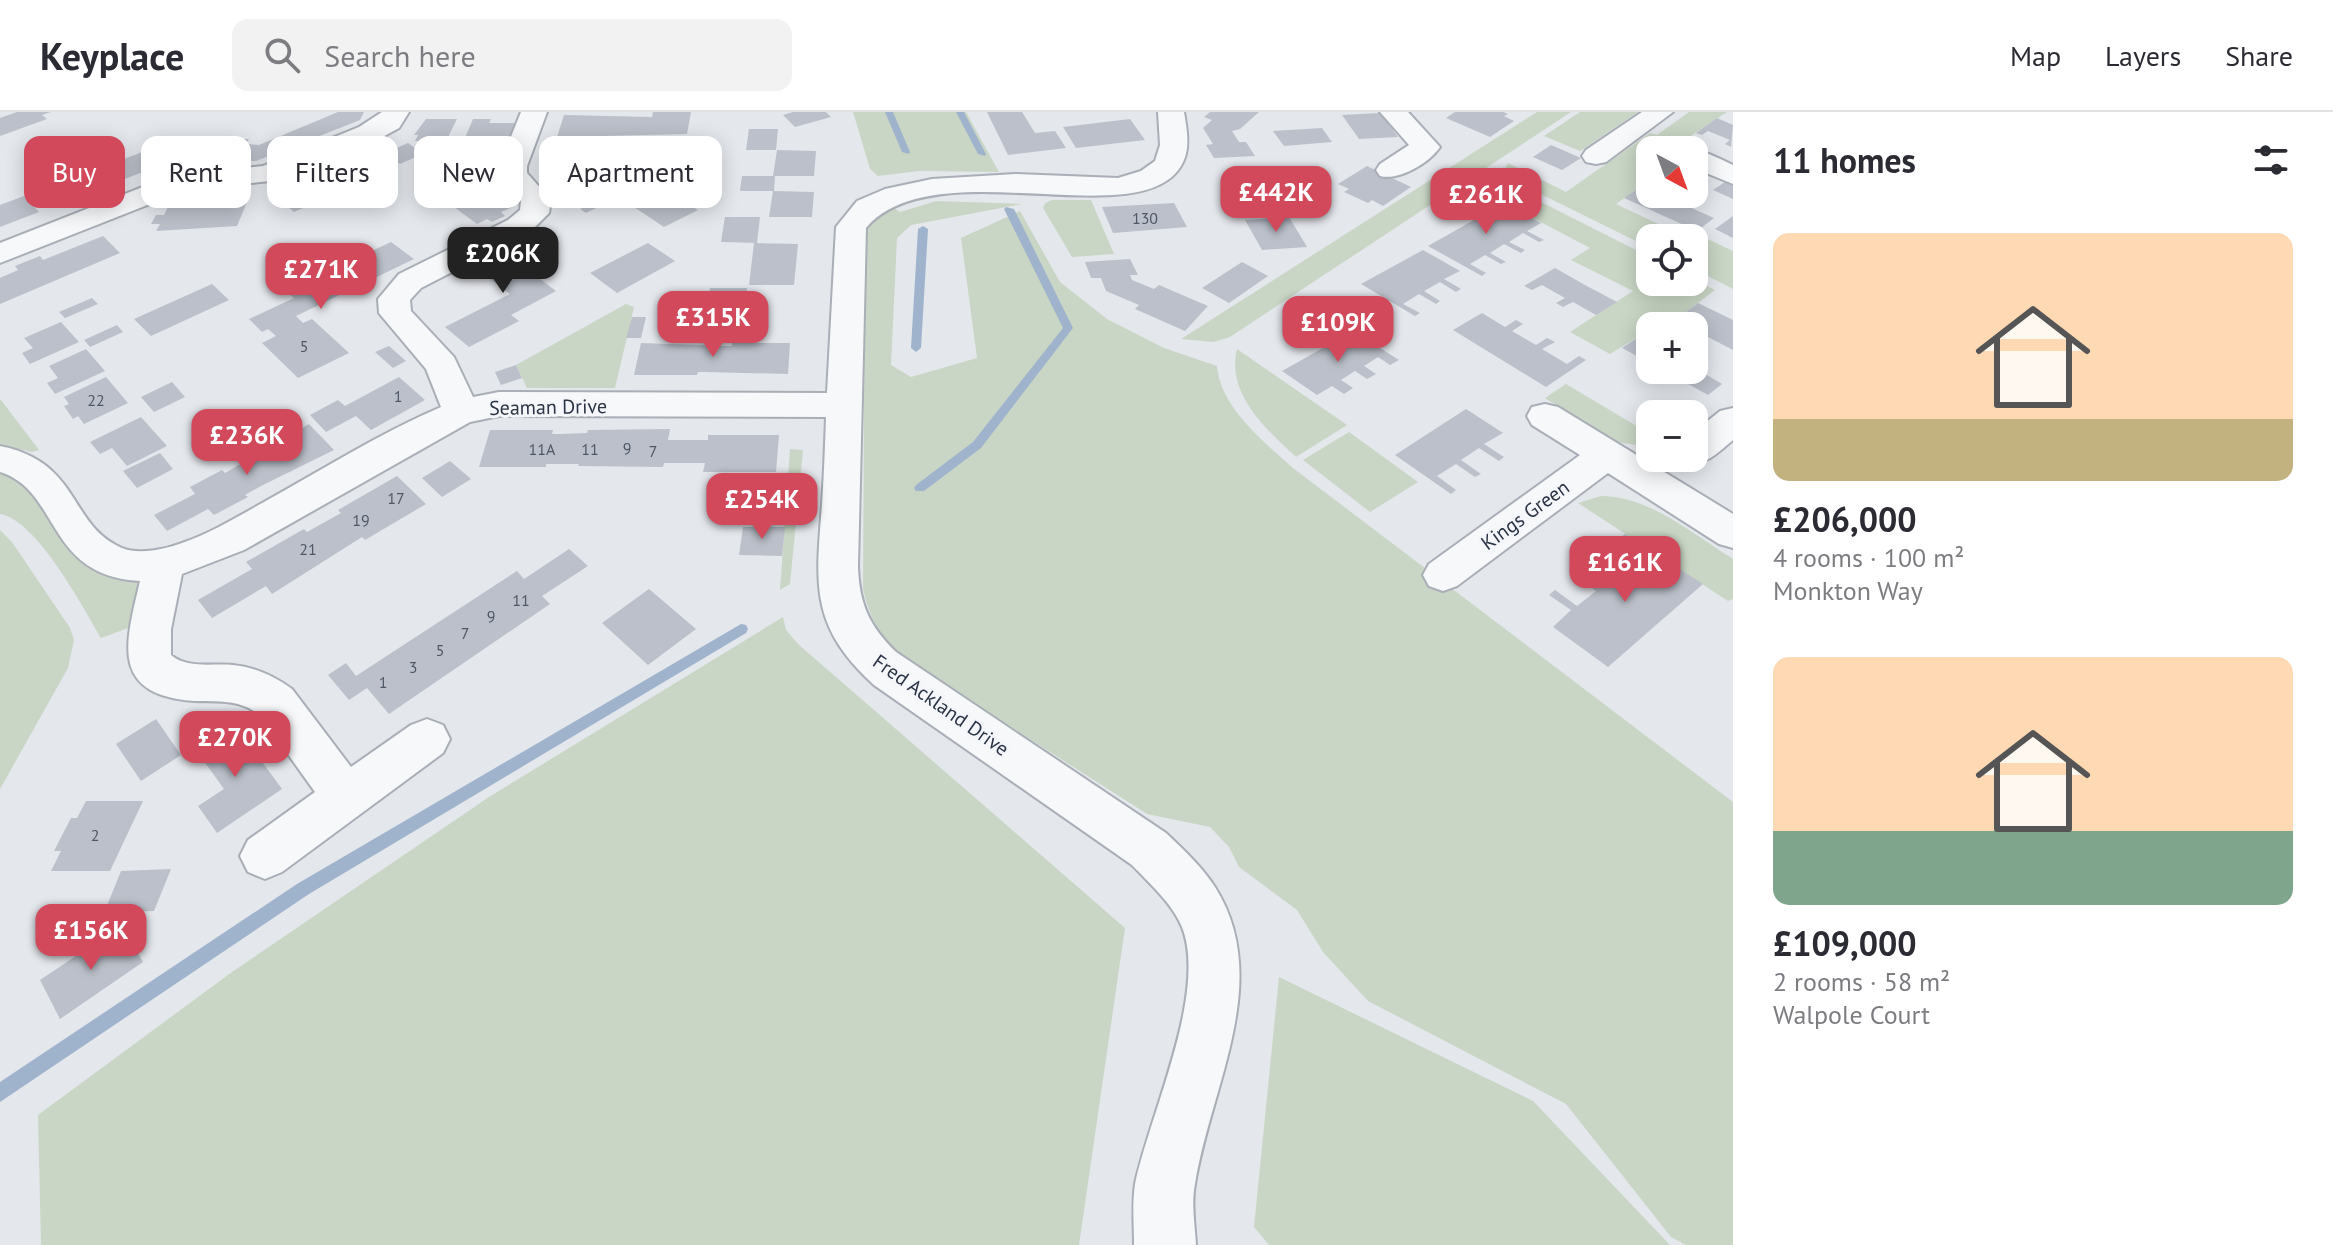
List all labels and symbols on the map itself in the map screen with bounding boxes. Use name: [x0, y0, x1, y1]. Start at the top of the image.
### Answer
north arrow: [1636, 136, 1708, 208]
pin: £442K: [1220, 166, 1332, 234]
pin: £261K: [1430, 168, 1542, 236]
house number: 130: [1132, 208, 1158, 228]
pin: £206K: [447, 227, 559, 295]
pin: £271K: [265, 243, 377, 311]
pin: £315K: [657, 291, 769, 359]
pin: £109K: [1282, 296, 1394, 364]
house number: 5: [300, 336, 308, 356]
house number: 1: [394, 386, 402, 406]
house number: 22: [87, 390, 105, 410]
street label: Seaman Drive: [489, 393, 607, 421]
pin: £236K: [191, 409, 303, 477]
house number: 9: [623, 438, 631, 458]
house number: 11A: [529, 439, 556, 459]
house number: 11: [581, 439, 599, 459]
house number: 7: [649, 441, 657, 461]
pin: £254K: [706, 473, 818, 541]
street label: Kings Green: [1476, 474, 1574, 556]
house number: 17: [387, 488, 405, 508]
house number: 19: [352, 510, 370, 530]
pin: £161K: [1569, 536, 1681, 604]
house number: 21: [299, 539, 317, 559]
house number: 11: [512, 590, 530, 610]
house number: 9: [487, 606, 495, 626]
house number: 7: [461, 623, 469, 643]
house number: 5: [436, 640, 444, 660]
street label: Fred Ackland Drive: [868, 648, 1014, 762]
house number: 3: [409, 657, 417, 677]
house number: 1: [379, 672, 387, 692]
pin: £270K: [179, 711, 291, 779]
house number: 2: [91, 825, 99, 845]
pin: £156K: [35, 904, 147, 972]

